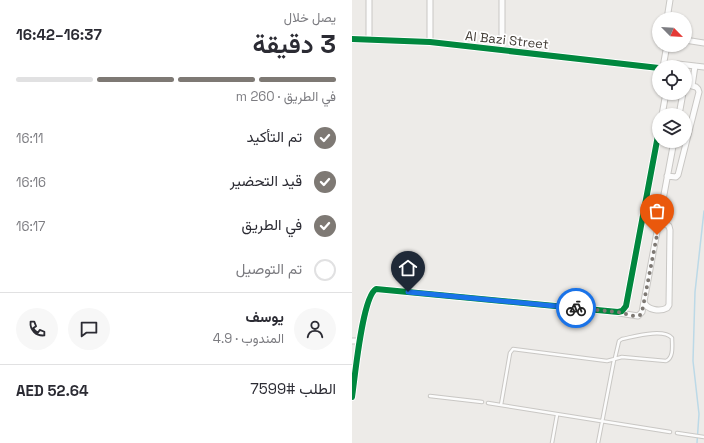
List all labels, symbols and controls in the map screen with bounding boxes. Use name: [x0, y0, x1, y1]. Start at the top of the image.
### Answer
text: يصل خلال: [284, 9, 336, 26]
north arrow: [652, 12, 692, 52]
map controls: [652, 12, 692, 148]
text: 16:37–16:42: [16, 25, 102, 44]
text: 3 دقيقة: [253, 27, 336, 61]
street label: Al Bazi Street: [464, 27, 550, 53]
button: locate: [652, 60, 692, 100]
text: في الطريق · 260 m: [236, 88, 336, 105]
button: layers: [652, 108, 692, 148]
text: تم التأكيد: [246, 127, 302, 146]
icon: check: [314, 127, 336, 149]
text: 16:11: [16, 130, 44, 147]
text: قيد التحضير: [230, 171, 302, 190]
icon: check: [314, 171, 336, 193]
text: 16:16: [16, 174, 46, 191]
pin: [640, 194, 674, 235]
icon: bag: [646, 200, 668, 222]
text: في الطريق: [242, 215, 302, 234]
icon: check: [314, 215, 336, 237]
text: 16:17: [16, 218, 45, 235]
pin: [391, 251, 425, 292]
icon: home: [397, 257, 419, 279]
text: تم التوصيل: [236, 259, 302, 278]
courier: [556, 288, 596, 328]
icon: bike: [565, 297, 587, 319]
text: يوسف: [246, 307, 284, 326]
button: phone: [16, 308, 58, 350]
button: chat: [68, 308, 110, 350]
button: person: [294, 308, 336, 350]
text: المندوب · 4.9: [213, 330, 284, 347]
text: الطلب #7599: [250, 379, 336, 398]
text: AED 52.64: [16, 381, 89, 400]

